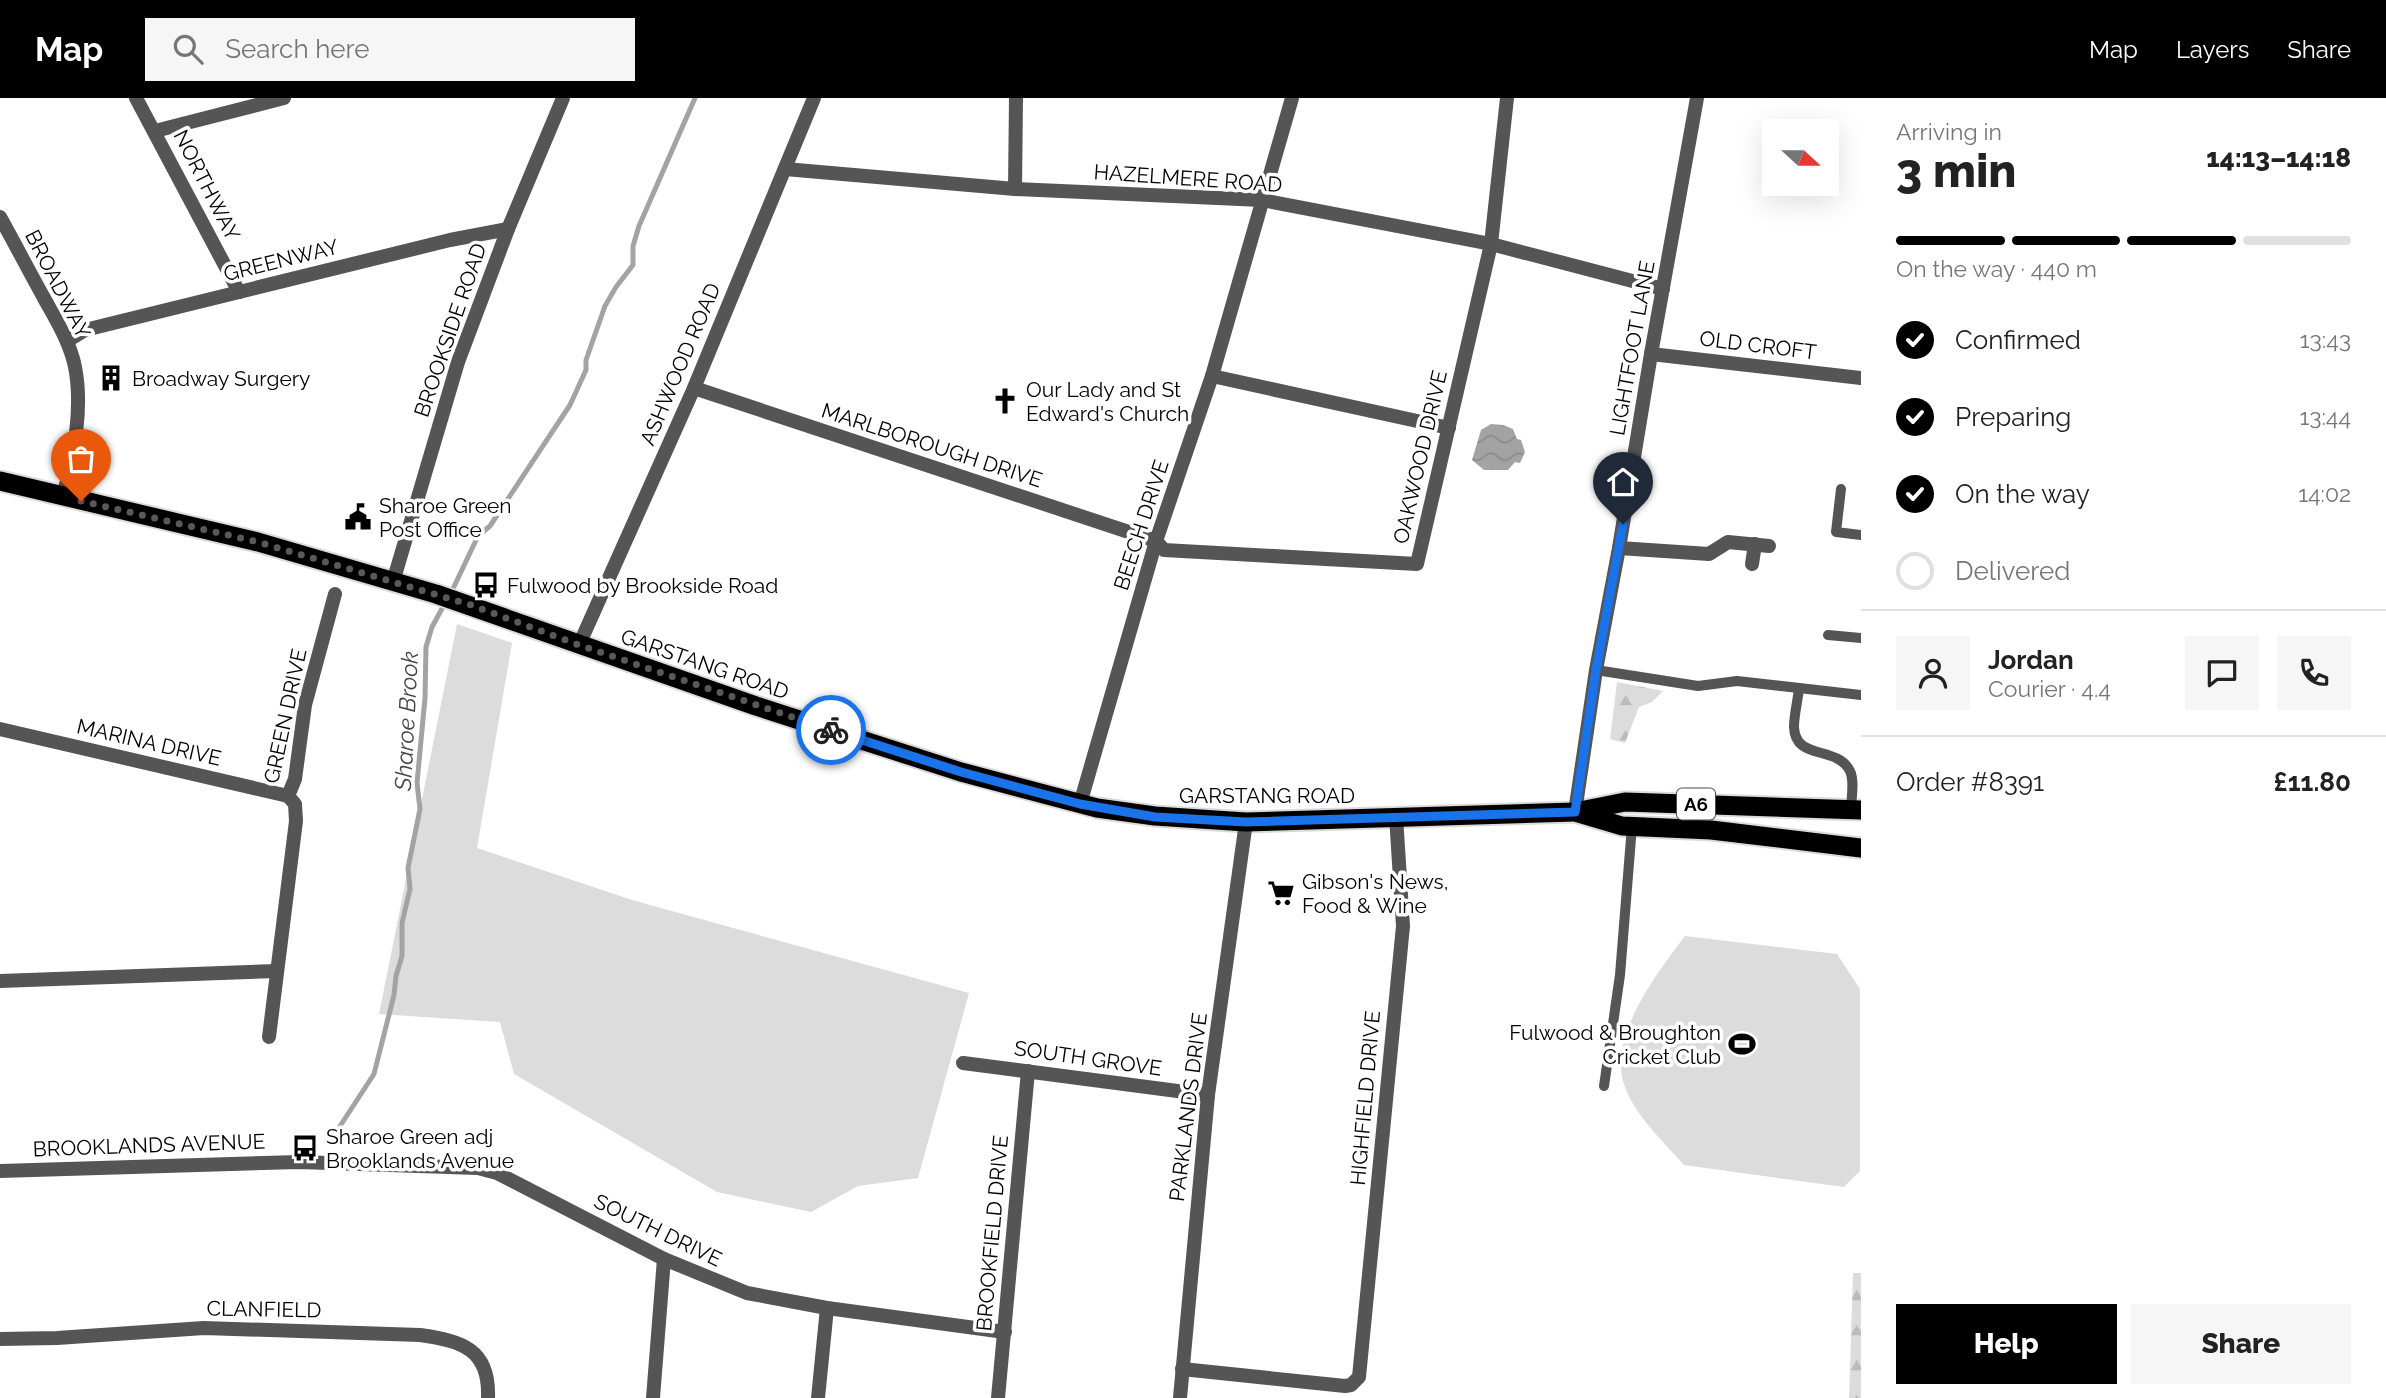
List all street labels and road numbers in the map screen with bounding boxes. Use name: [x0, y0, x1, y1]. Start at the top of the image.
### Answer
street label: NORTHWAY: [168, 126, 246, 245]
street label: HAZELMERE ROAD: [1093, 159, 1283, 197]
street label: BROADWAY: [20, 226, 96, 343]
street label: GREENWAY: [221, 234, 341, 286]
street label: BROOKSIDE ROAD: [409, 240, 491, 420]
street label: LIGHTFOOT LANE: [1604, 259, 1660, 437]
street label: ASHWOOD ROAD: [635, 279, 725, 449]
street label: OLD CROFT: [1698, 325, 1818, 365]
street label: OAKWOOD DRIVE: [1388, 368, 1452, 546]
street label: MARLBOROUGH DRIVE: [819, 397, 1045, 493]
street label: BEECH DRIVE: [1108, 457, 1174, 593]
street label: GARSTANG ROAD: [618, 624, 792, 704]
street label: GREEN DRIVE: [259, 646, 311, 786]
street label: MARINA DRIVE: [74, 713, 224, 771]
street label: GARSTANG ROAD: [1179, 783, 1355, 808]
road number: A6: [1677, 789, 1715, 820]
street label: HIGHFIELD DRIVE: [1345, 1010, 1385, 1186]
street label: PARKLANDS DRIVE: [1164, 1011, 1212, 1203]
street label: SOUTH GROVE: [1012, 1035, 1164, 1081]
street label: BROOKLANDS AVENUE: [32, 1128, 266, 1162]
street label: BROOKFIELD DRIVE: [971, 1134, 1013, 1332]
street label: SOUTH DRIVE: [590, 1188, 726, 1272]
street label: CLANFIELD: [206, 1296, 322, 1322]

